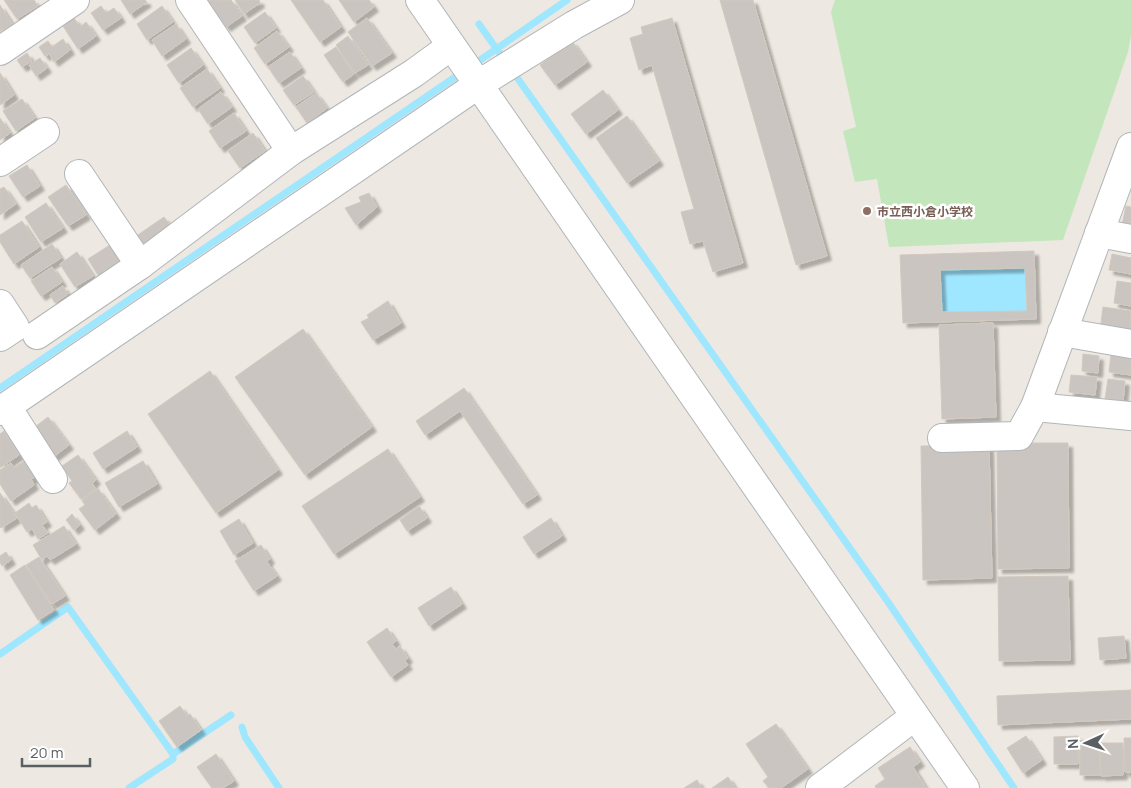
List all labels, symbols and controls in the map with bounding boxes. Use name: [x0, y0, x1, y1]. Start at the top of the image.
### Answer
place label: 市立西小倉小学校: [877, 203, 973, 220]
marker: 市立西小倉小学校: [861, 205, 873, 217]
north arrow: [1061, 718, 1111, 768]
scale bar: [22, 736, 90, 768]
text: N: [1063, 738, 1082, 749]
text: 20 m: [30, 742, 63, 763]

